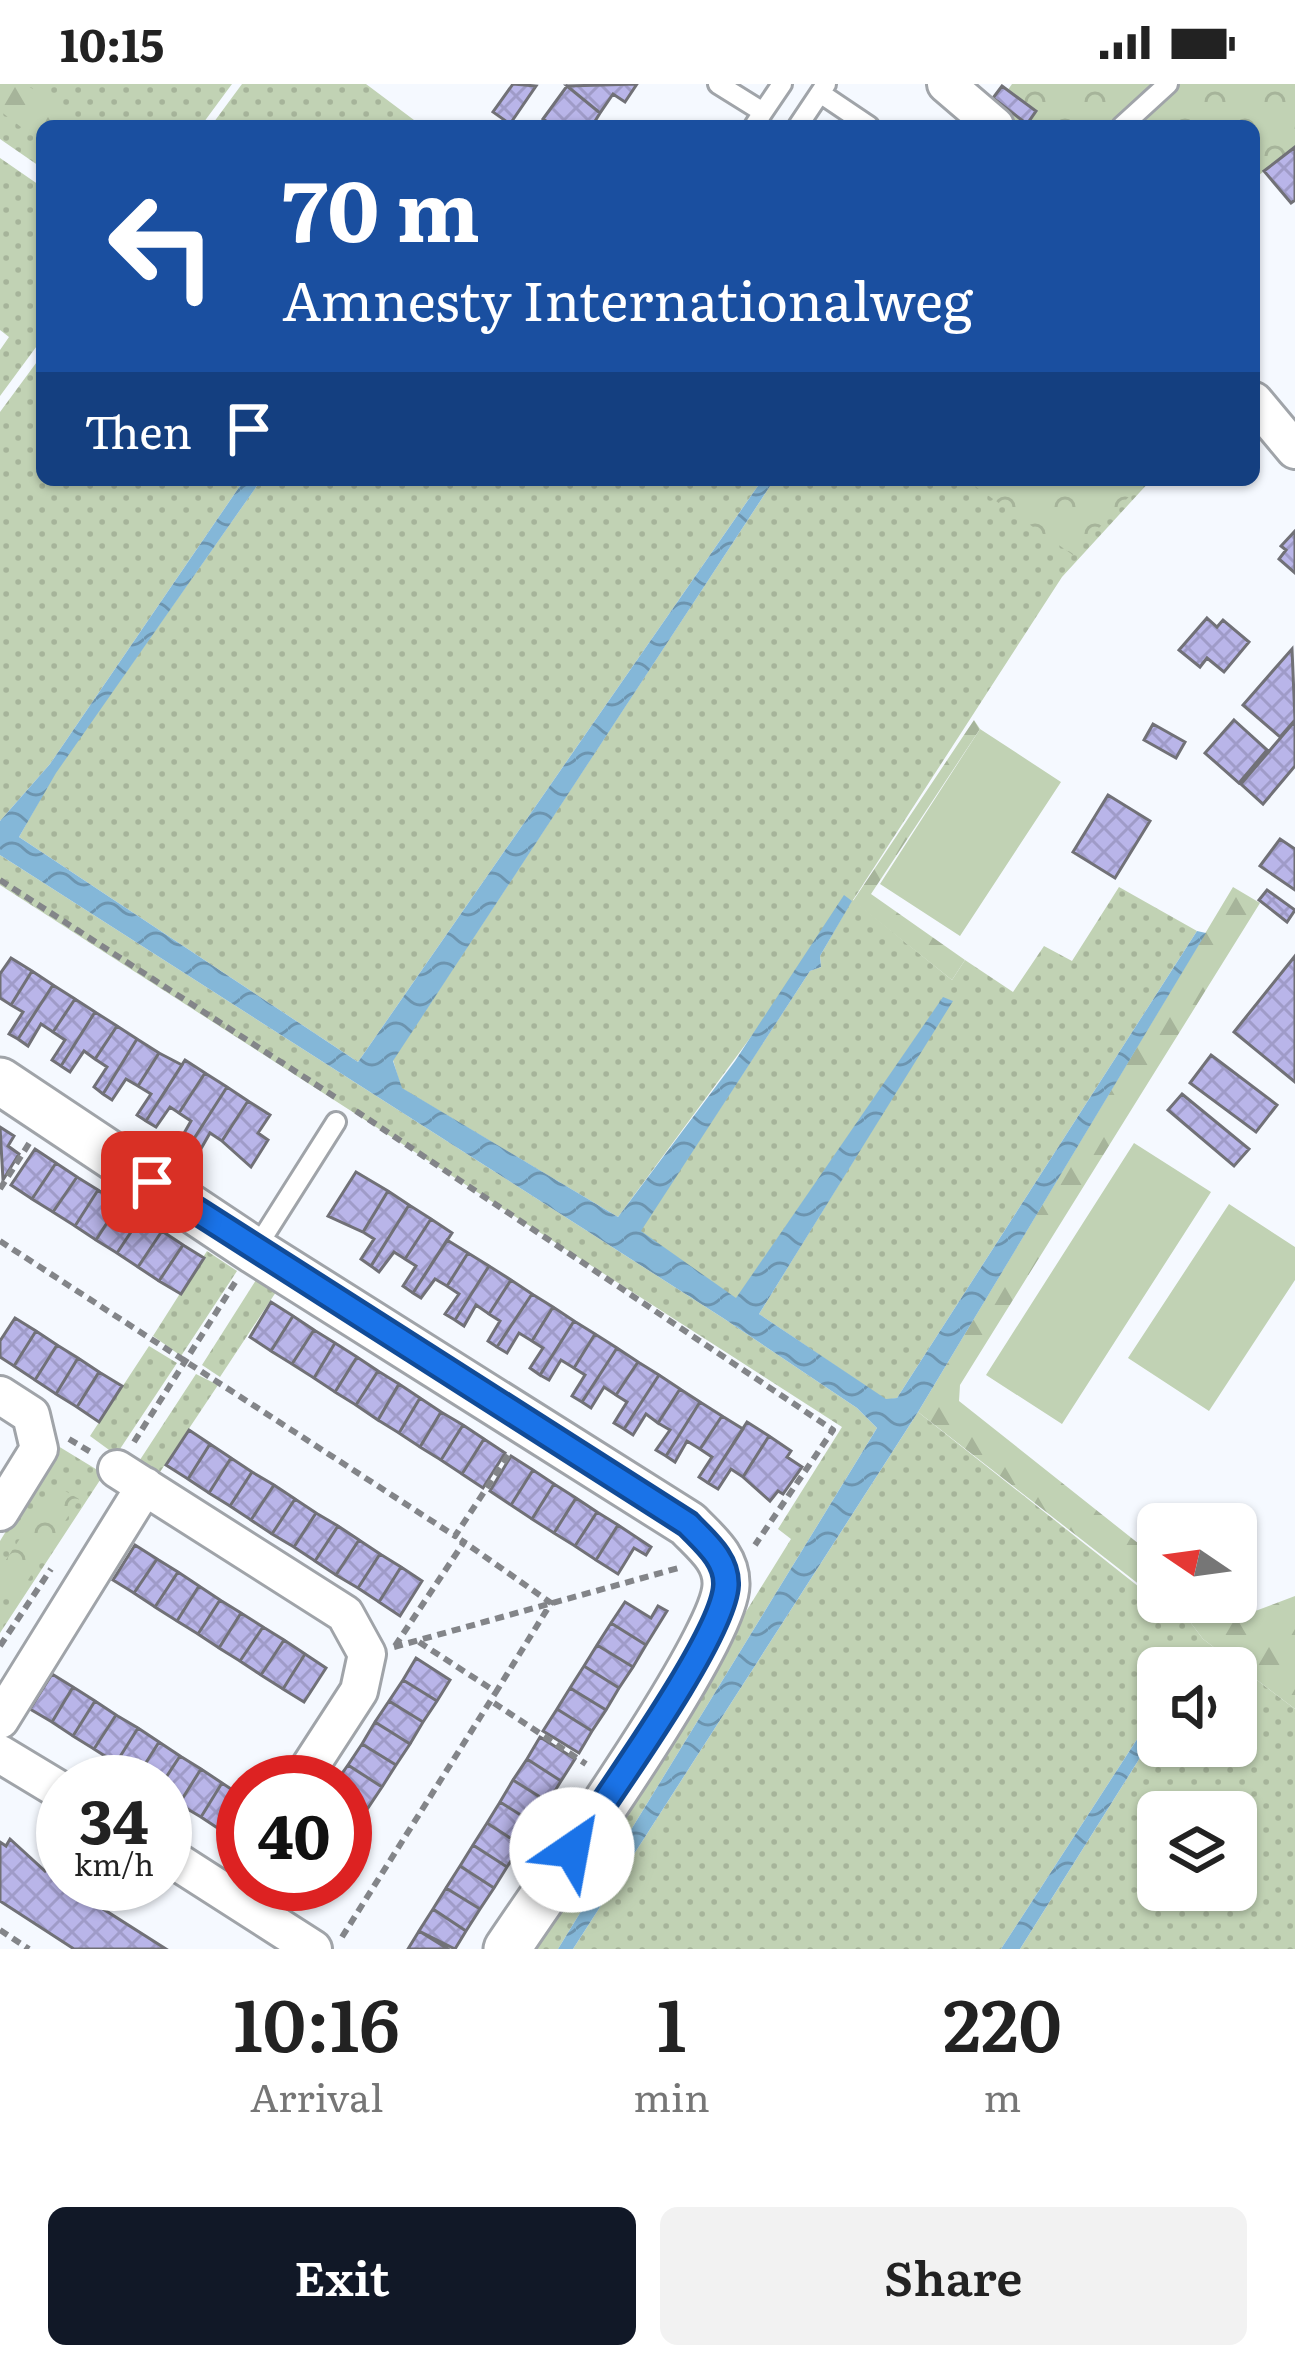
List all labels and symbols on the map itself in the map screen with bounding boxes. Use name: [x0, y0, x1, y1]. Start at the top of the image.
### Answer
pin: [101, 1131, 203, 1233]
north arrow: [1137, 1503, 1257, 1623]
speed limit sign: 40: [216, 1755, 372, 1911]
position arrow: [509, 1787, 635, 1913]

